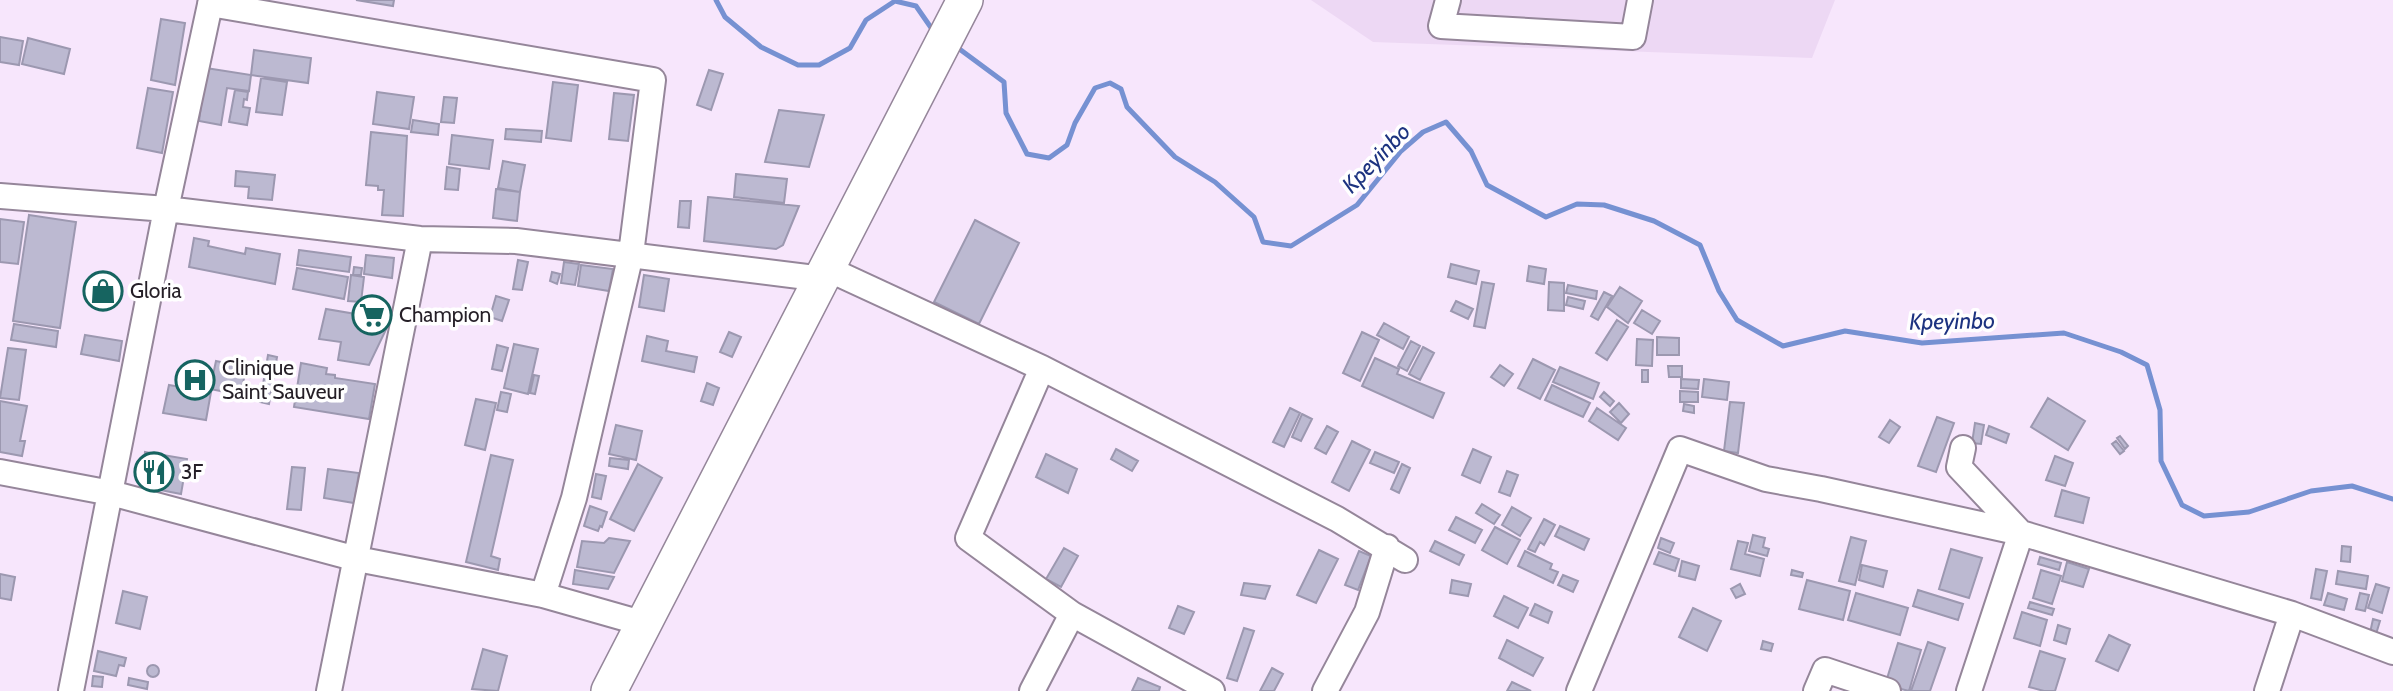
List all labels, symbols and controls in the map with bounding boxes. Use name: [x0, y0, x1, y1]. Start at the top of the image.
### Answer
water label: Kpeyinbo: [1336, 117, 1416, 199]
shop icon: Gloria: [82, 270, 124, 312]
place label: Gloria: [130, 278, 182, 303]
supermarket icon: Champion: [351, 294, 393, 336]
place label: Champion: [399, 302, 491, 327]
water label: Kpeyinbo: [1909, 306, 1995, 336]
place label: Clinique Saint Sauveur: [222, 355, 344, 404]
hospital icon: Clinique Saint Sauveur: [174, 359, 216, 401]
restaurant icon: 3F: [133, 451, 175, 493]
place label: 3F: [181, 459, 203, 484]

